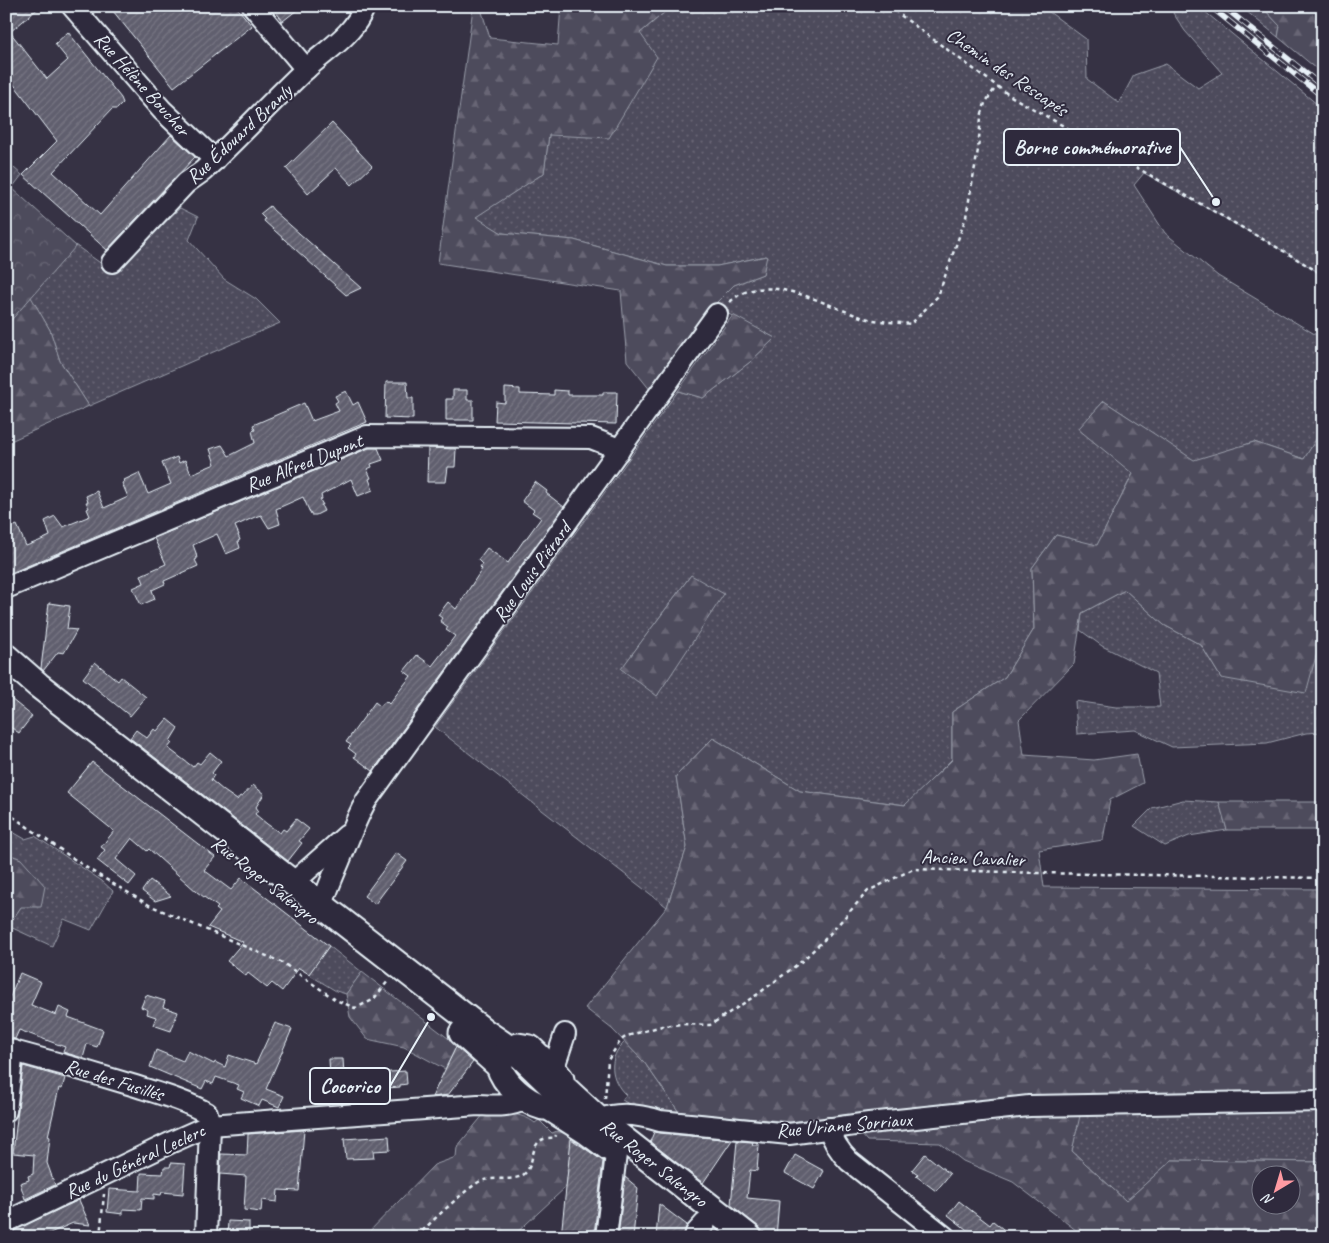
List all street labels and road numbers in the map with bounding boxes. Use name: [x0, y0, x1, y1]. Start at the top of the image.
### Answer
street label: Chemin des Rescapés: [942, 22, 1074, 123]
street label: Rue Hélène Boucher: [89, 27, 197, 143]
street label: Rue Édouard Branly: [181, 77, 299, 189]
street label: Rue Alfred Dupont: [242, 427, 368, 498]
street label: Rue Louis Piérard: [487, 514, 579, 627]
street label: Rue Roger Salengro: [206, 830, 324, 930]
street label: Ancien Cavalier: [921, 844, 1027, 872]
street label: Rue des Fusillés: [62, 1053, 168, 1107]
street label: Rue Uriane Sorriaux: [775, 1106, 915, 1143]
street label: Rue Roger Salengro: [595, 1113, 713, 1213]
street label: Rue du Général Leclerc: [61, 1117, 210, 1204]

